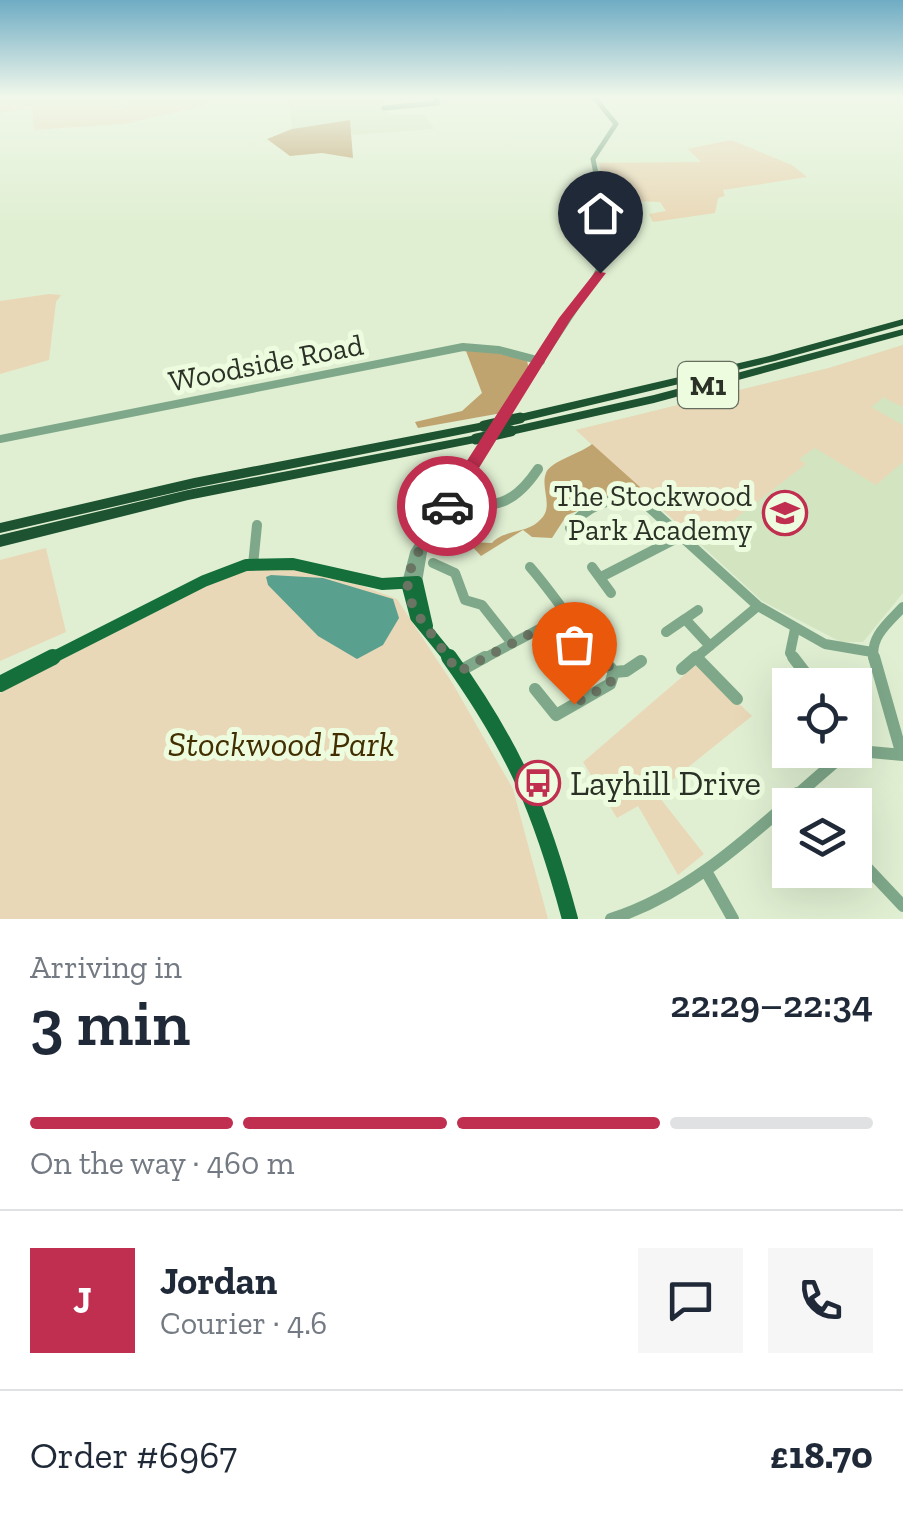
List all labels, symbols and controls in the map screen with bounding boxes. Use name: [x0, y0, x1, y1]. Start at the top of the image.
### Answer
pin: [558, 171, 643, 274]
icon: home: [573, 186, 628, 241]
street label: Woodside Road: [166, 326, 367, 399]
road number: M1: [678, 362, 738, 408]
courier: [397, 456, 497, 556]
place label: The Stockwood Park Academy: [554, 478, 753, 548]
icon: car: [420, 479, 475, 534]
school or university icon: The Stockwood Park Academy: [762, 490, 808, 536]
pin: [532, 602, 617, 705]
icon: bag: [547, 617, 602, 672]
map controls: [772, 668, 872, 888]
button: locate: [772, 668, 872, 768]
park label: Stockwood Park: [168, 723, 394, 765]
bus stop icon: Layhill Drive: [515, 760, 561, 806]
place label: Layhill Drive: [570, 762, 761, 804]
button: layers: [772, 788, 872, 888]
text: Arriving in: [30, 948, 182, 986]
text: 22:29–22:34: [670, 981, 873, 1027]
text: 3 min: [30, 984, 190, 1062]
text: On the way · 460 m: [30, 1144, 294, 1182]
button: chat: [638, 1248, 743, 1353]
button: phone: [768, 1248, 873, 1353]
text: Jordan: [160, 1258, 277, 1304]
text: J: [73, 1277, 92, 1323]
text: Courier · 4.6: [160, 1304, 327, 1342]
text: Order #6967: [30, 1432, 237, 1478]
text: £18.70: [770, 1432, 873, 1478]

